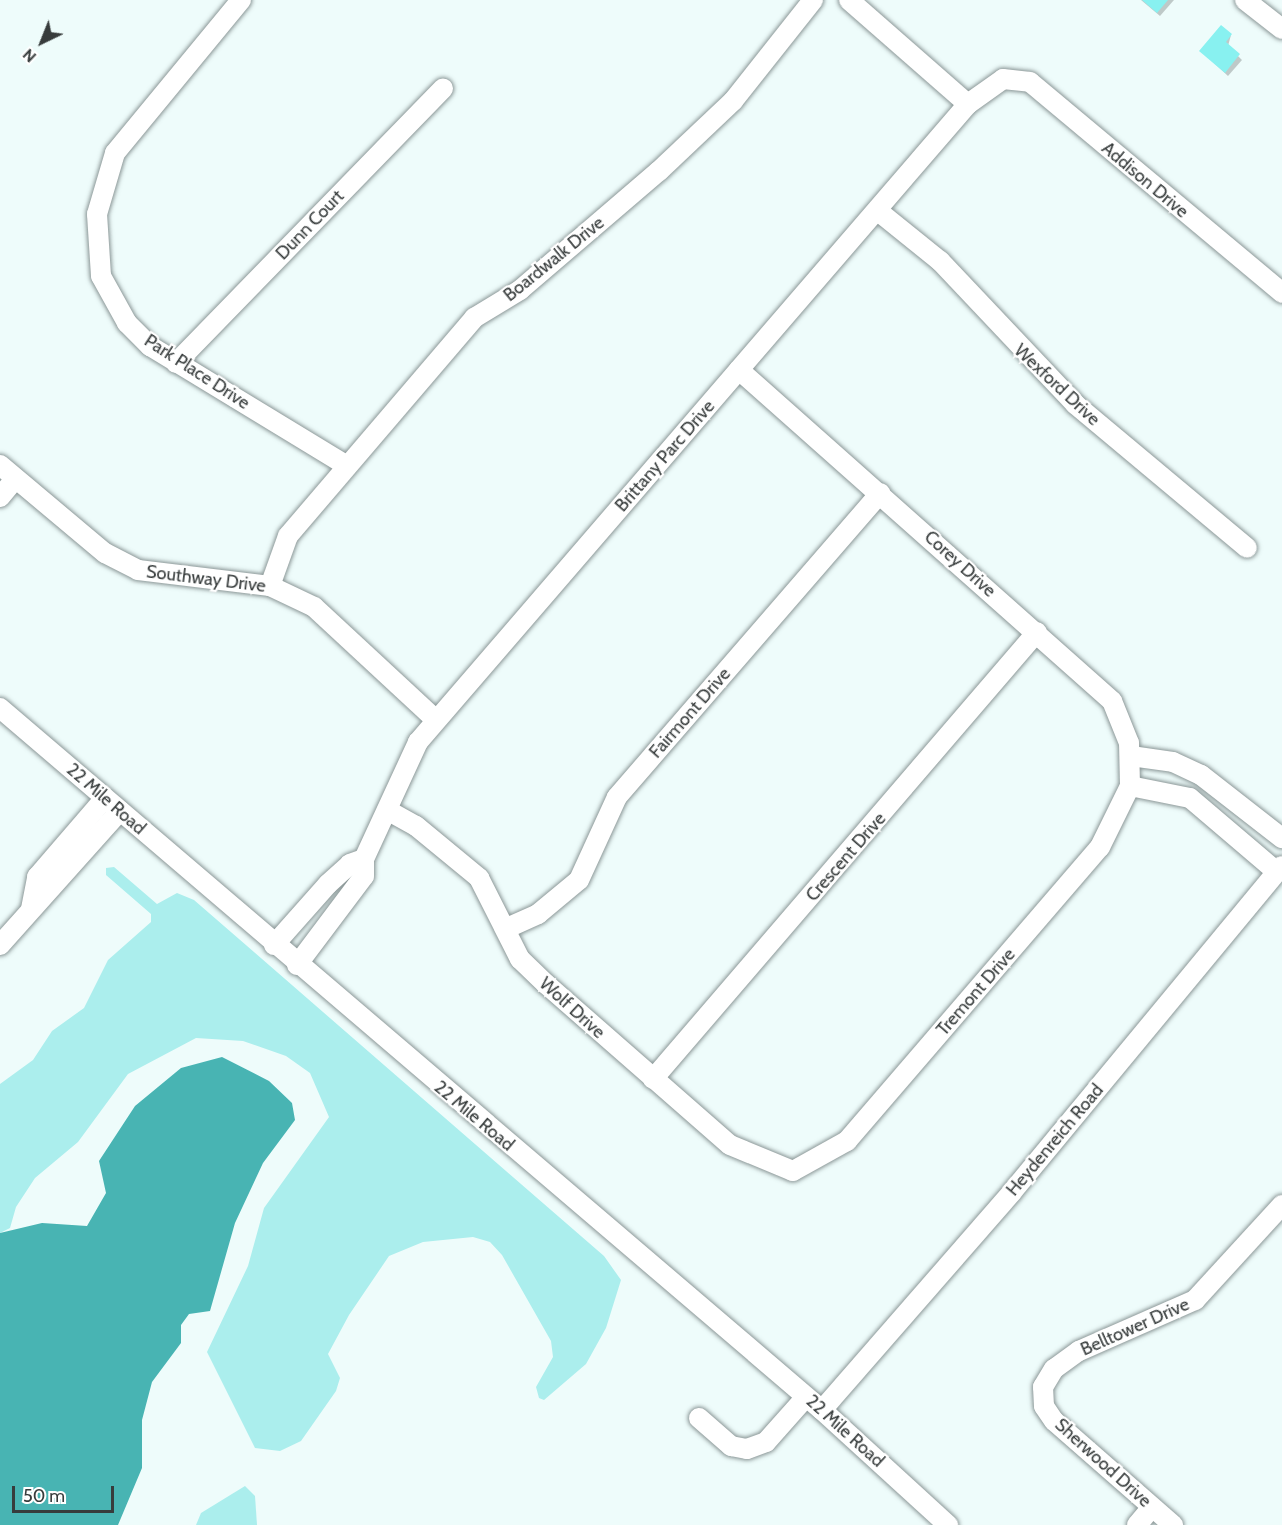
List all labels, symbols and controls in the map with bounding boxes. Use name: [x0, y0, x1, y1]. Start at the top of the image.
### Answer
north arrow: [12, 12, 72, 72]
text: N: [19, 45, 40, 66]
street label: Addison Drive: [1097, 137, 1193, 223]
street label: Dunn Court: [271, 186, 349, 264]
street label: Boardwalk Drive: [499, 212, 609, 306]
street label: Park Place Drive: [140, 330, 254, 414]
street label: Wexford Drive: [1010, 340, 1104, 430]
street label: Brittany Parc Drive: [611, 396, 719, 516]
street label: Corey Drive: [920, 526, 1000, 602]
street label: Southway Drive: [145, 561, 267, 597]
street label: Fairmont Drive: [645, 663, 735, 763]
street label: 22 Mile Road: [62, 759, 150, 839]
street label: Crescent Drive: [802, 808, 890, 906]
street label: Tremont Drive: [932, 944, 1020, 1040]
street label: Wolf Drive: [535, 973, 609, 1043]
street label: 22 Mile Road: [430, 1076, 518, 1156]
street label: Heydenreich Road: [1002, 1080, 1108, 1200]
street label: Belltower Drive: [1077, 1293, 1193, 1361]
street label: 22 Mile Road: [801, 1390, 889, 1472]
street label: Sherwood Drive: [1050, 1414, 1156, 1512]
scale bar: [15, 1474, 117, 1512]
text: 50 m: [23, 1485, 65, 1507]

